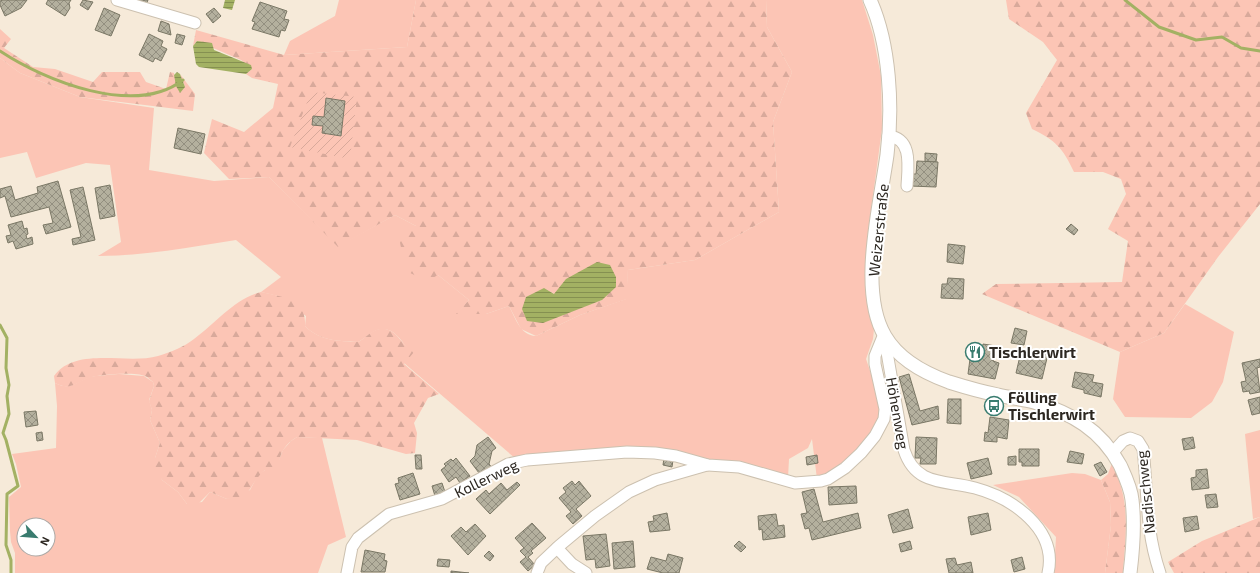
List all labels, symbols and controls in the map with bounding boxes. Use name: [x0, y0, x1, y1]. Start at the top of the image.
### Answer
street label: Weizerstraße: [864, 183, 892, 277]
restaurant icon: Tischlerwirt: [964, 341, 986, 363]
place label: Tischlerwirt: [989, 343, 1076, 361]
street label: Höhenweg: [883, 376, 913, 451]
place label: Fölling Tischlerwirt: [1008, 388, 1095, 423]
bus stop icon: Fölling Tischlerwirt: [983, 395, 1005, 417]
street label: Nadischweg: [1132, 449, 1158, 534]
street label: Kollerweg: [451, 455, 521, 501]
north arrow: [16, 517, 56, 557]
text: N: [38, 535, 53, 548]

